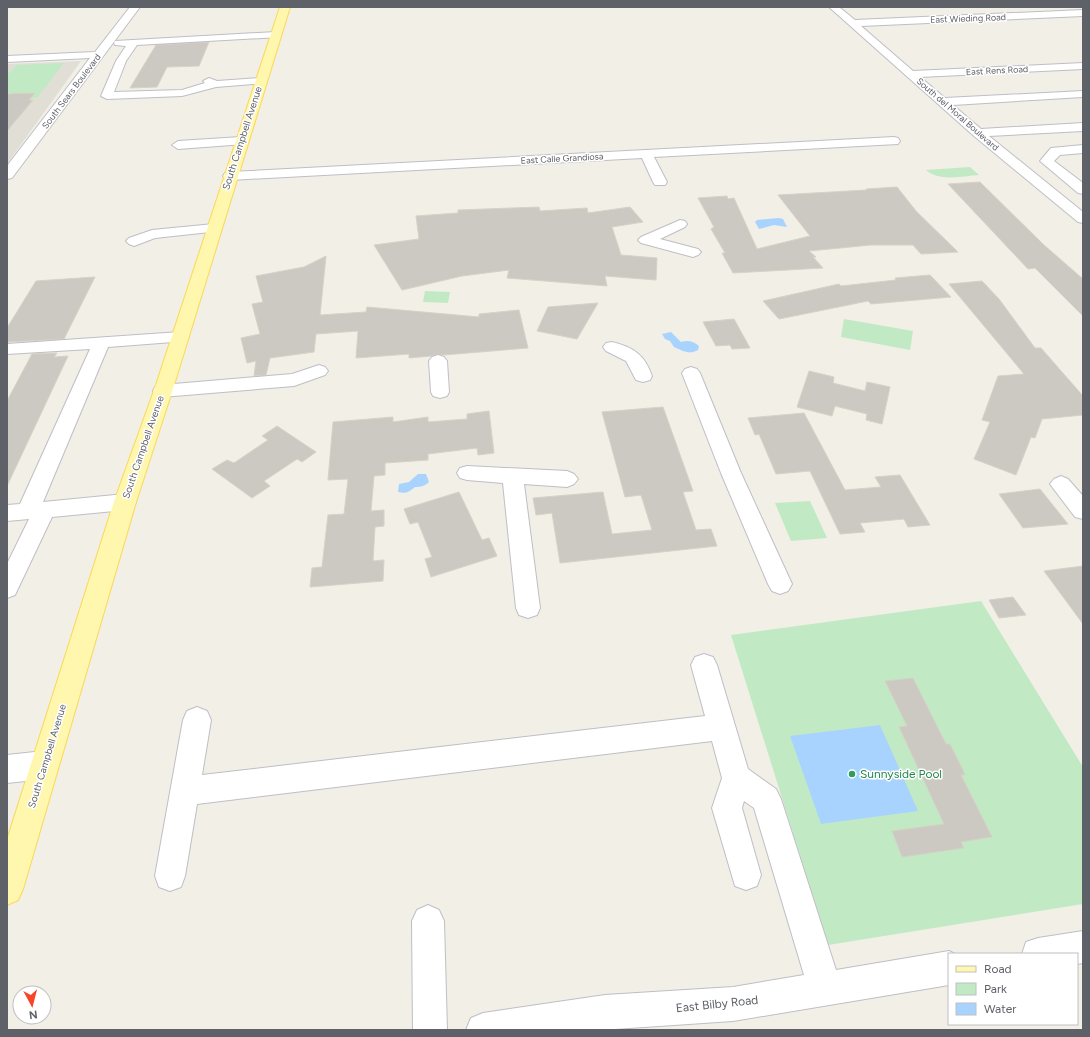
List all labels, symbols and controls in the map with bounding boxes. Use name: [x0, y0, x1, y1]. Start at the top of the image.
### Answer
street label: East Wieding Road: [930, 11, 1006, 25]
street label: South Sears Boulevard: [39, 51, 103, 131]
street label: East Rens Road: [966, 63, 1028, 77]
street label: South del Moral Boulevard: [915, 75, 1001, 153]
street label: South Campbell Avenue: [219, 84, 265, 191]
street label: East Calle Grandiosa: [520, 150, 604, 166]
street label: South Campbell Avenue: [119, 393, 167, 500]
street label: South Campbell Avenue: [25, 702, 69, 810]
place label: Sunnyside Pool: [860, 767, 942, 781]
marker: Sunnyside Pool: [847, 769, 857, 779]
legend: [948, 953, 1078, 1025]
text: Road: [984, 962, 1012, 976]
text: Park: [984, 982, 1007, 996]
north arrow: [12, 985, 52, 1025]
street label: East Bilby Road: [675, 993, 759, 1015]
text: Water: [984, 1002, 1016, 1016]
text: N: [28, 1007, 38, 1021]

